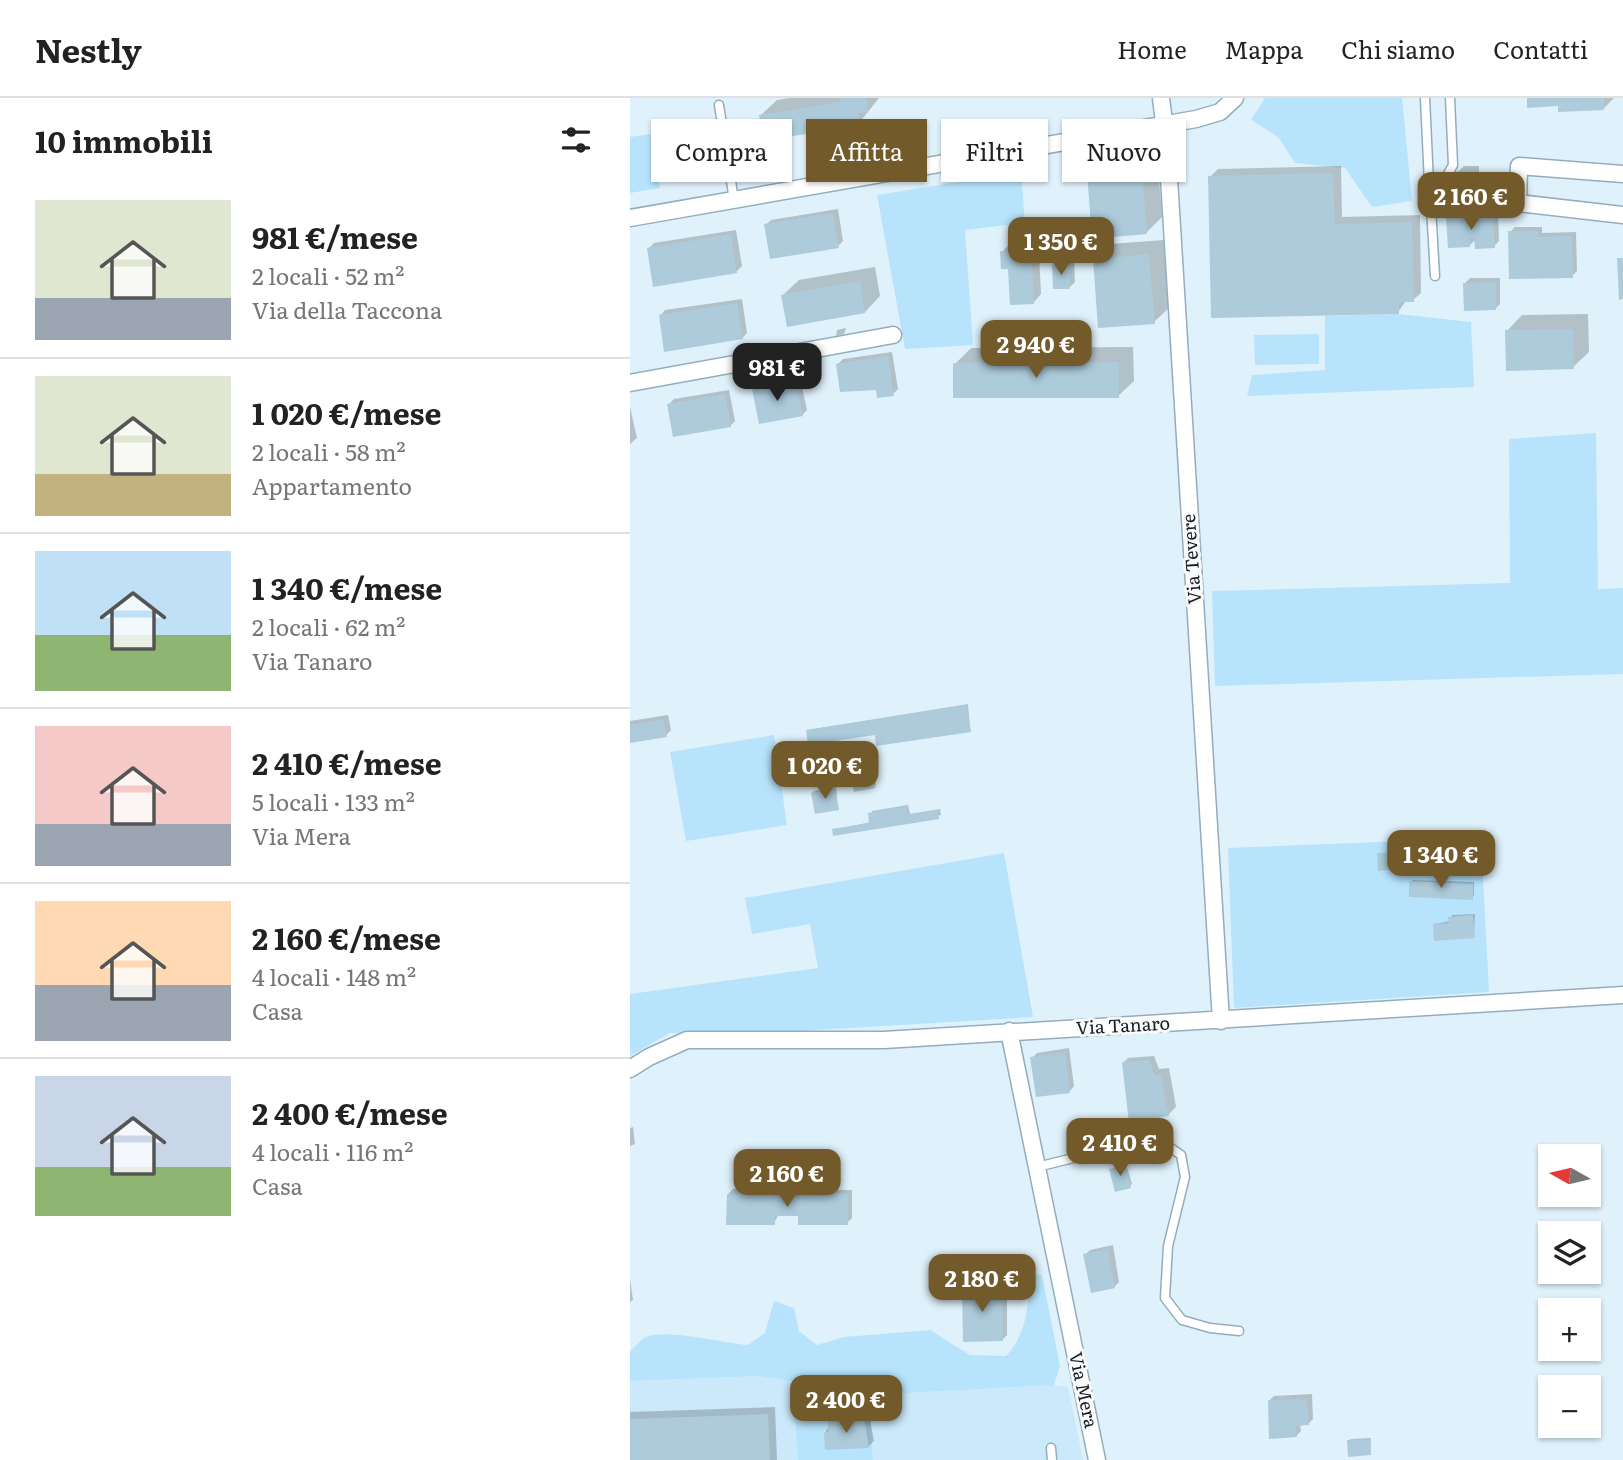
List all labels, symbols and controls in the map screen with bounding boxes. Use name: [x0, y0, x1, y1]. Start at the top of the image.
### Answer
text: Nestly: [35, 24, 142, 73]
text: Home: [1117, 31, 1187, 66]
text: Mappa: [1225, 31, 1303, 66]
text: Chi siamo: [1341, 31, 1455, 66]
text: Contatti: [1493, 31, 1588, 66]
text: 10 immobili: [35, 118, 213, 162]
chip: Compra: [651, 119, 792, 182]
chip: Affitta: [806, 119, 927, 182]
chip: Filtri: [941, 119, 1048, 182]
chip: Nuovo: [1062, 119, 1186, 182]
icon: filters: [557, 121, 595, 159]
pin: 2 160 €: [1406, 172, 1536, 232]
text: 2 160 €: [1434, 178, 1508, 212]
text: 981 €/mese: [252, 214, 418, 258]
pin: 1 350 €: [996, 218, 1126, 277]
text: 1 350 €: [1024, 223, 1098, 257]
icon: home: [91, 228, 175, 312]
text: 2 locali · 52 m²: [252, 258, 404, 292]
text: Via della Taccona: [252, 292, 442, 326]
pin: 2 940 €: [971, 320, 1101, 380]
text: 2 940 €: [997, 326, 1075, 360]
pin: 981 €: [728, 344, 826, 403]
text: 981 €: [749, 349, 805, 383]
text: 1 020 €/mese: [252, 390, 442, 434]
icon: home: [91, 404, 175, 488]
text: 2 locali · 58 m²: [252, 434, 406, 468]
text: Appartamento: [252, 468, 412, 502]
street label: Via Tevere: [1174, 513, 1207, 605]
text: 1 340 €/mese: [252, 565, 442, 609]
icon: home: [91, 579, 175, 663]
text: 2 locali · 62 m²: [252, 609, 405, 643]
text: Via Tanaro: [252, 643, 372, 677]
text: 2 410 €/mese: [252, 740, 442, 784]
pin: 1 020 €: [760, 742, 890, 801]
text: 1 020 €: [787, 747, 863, 781]
icon: home: [91, 754, 175, 838]
text: 5 locali · 133 m²: [252, 784, 415, 818]
text: Via Mera: [252, 818, 351, 852]
pin: 1 340 €: [1376, 830, 1506, 890]
text: 1 340 €: [1403, 836, 1479, 870]
text: 2 160 €/mese: [252, 915, 441, 959]
icon: home: [91, 929, 175, 1013]
text: 4 locali · 148 m²: [252, 959, 416, 993]
text: Casa: [252, 993, 303, 1027]
street label: Via Tanaro: [1075, 1009, 1171, 1040]
text: 2 400 €/mese: [252, 1090, 448, 1134]
icon: home: [91, 1104, 175, 1188]
pin: 2 410 €: [1055, 1118, 1185, 1178]
text: 2 410 €: [1082, 1124, 1158, 1158]
text: 4 locali · 116 m²: [252, 1134, 413, 1168]
north arrow: [1538, 1144, 1601, 1208]
map controls: [1538, 1144, 1601, 1438]
pin: 2 160 €: [722, 1150, 852, 1209]
text: 2 160 €: [750, 1155, 824, 1189]
text: Casa: [252, 1168, 303, 1202]
button: layers: [1538, 1221, 1601, 1284]
pin: 2 180 €: [917, 1254, 1047, 1314]
text: 2 180 €: [945, 1260, 1019, 1294]
button: +: [1538, 1298, 1601, 1361]
street label: Via Mera: [1063, 1349, 1106, 1431]
button: −: [1538, 1375, 1601, 1438]
pin: 2 400 €: [781, 1376, 911, 1435]
text: 2 400 €: [806, 1381, 886, 1415]

